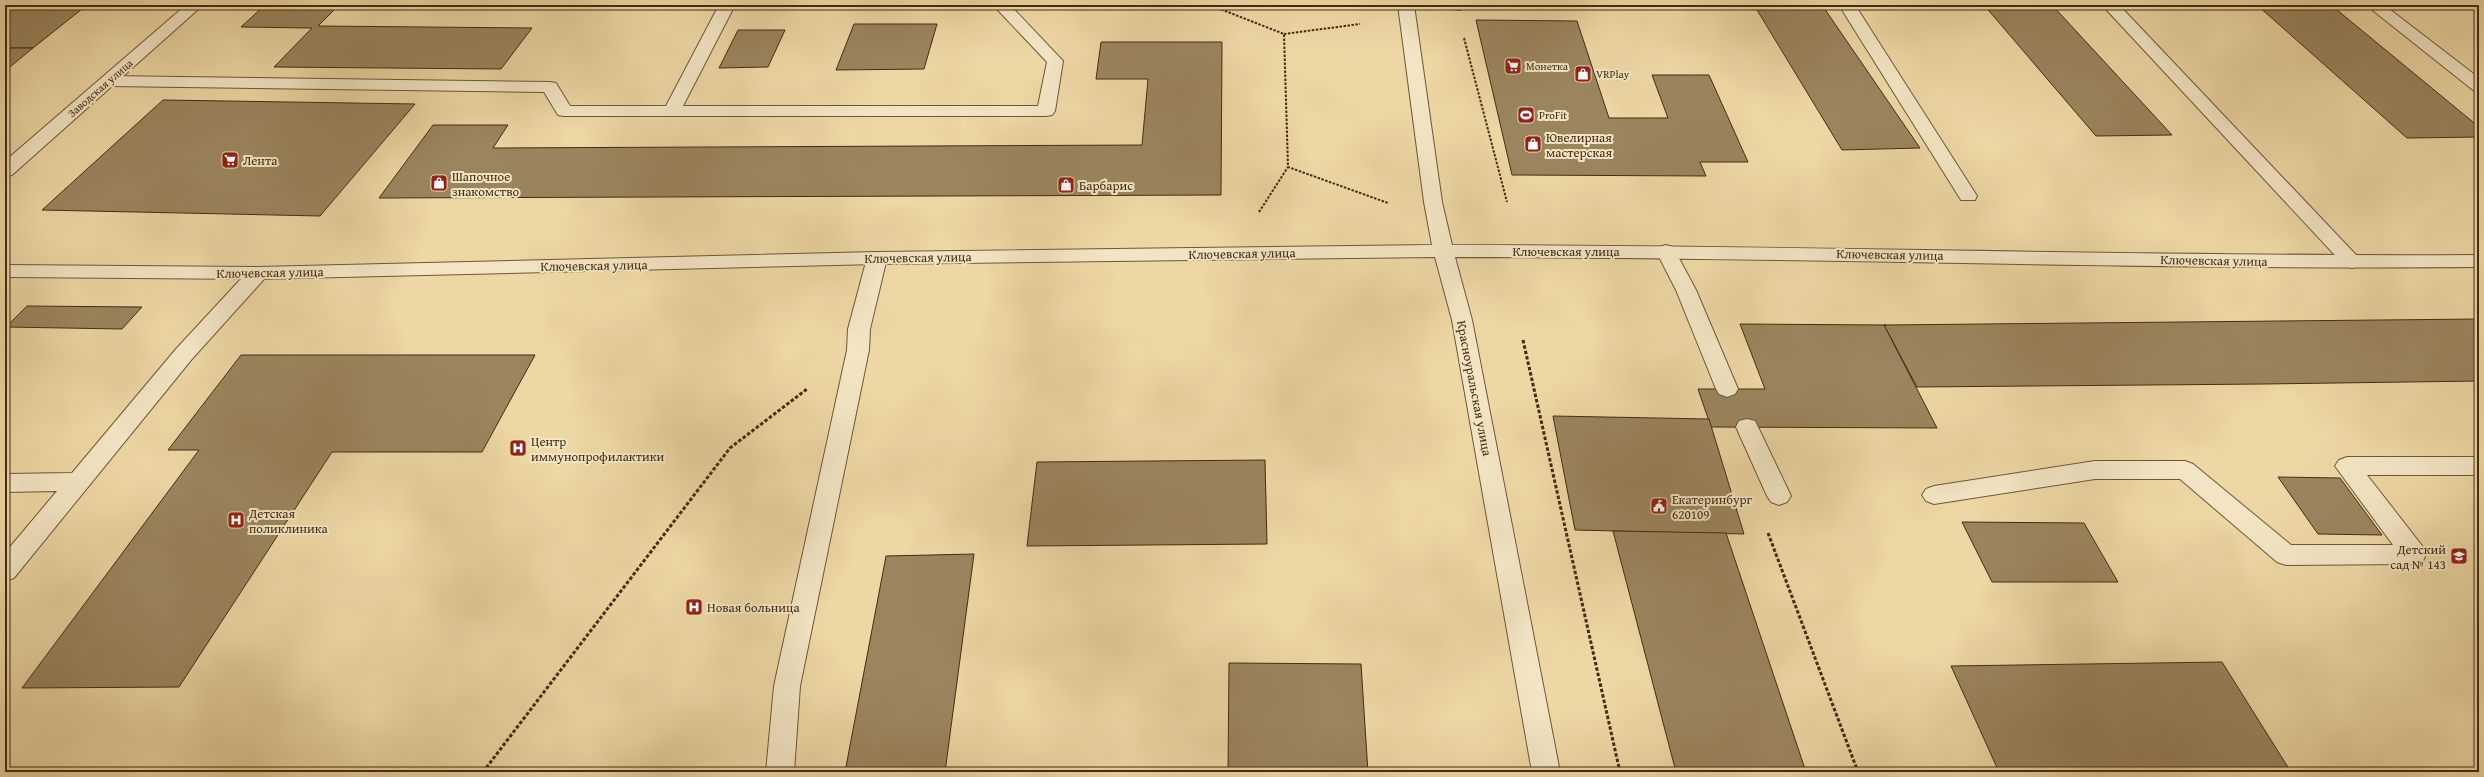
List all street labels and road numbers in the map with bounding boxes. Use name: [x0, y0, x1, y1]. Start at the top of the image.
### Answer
street label: Заводская улица: [64, 55, 137, 121]
street label: Ключевская улица: [1512, 242, 1620, 261]
street label: Ключевская улица: [1188, 243, 1297, 264]
street label: Ключевская улица: [1836, 244, 1945, 265]
street label: Ключевская улица: [864, 247, 973, 268]
street label: Ключевская улица: [2160, 250, 2269, 271]
street label: Ключевская улица: [540, 255, 649, 276]
street label: Ключевская улица: [216, 262, 325, 283]
street label: Красноуральская улица: [1452, 319, 1497, 458]

